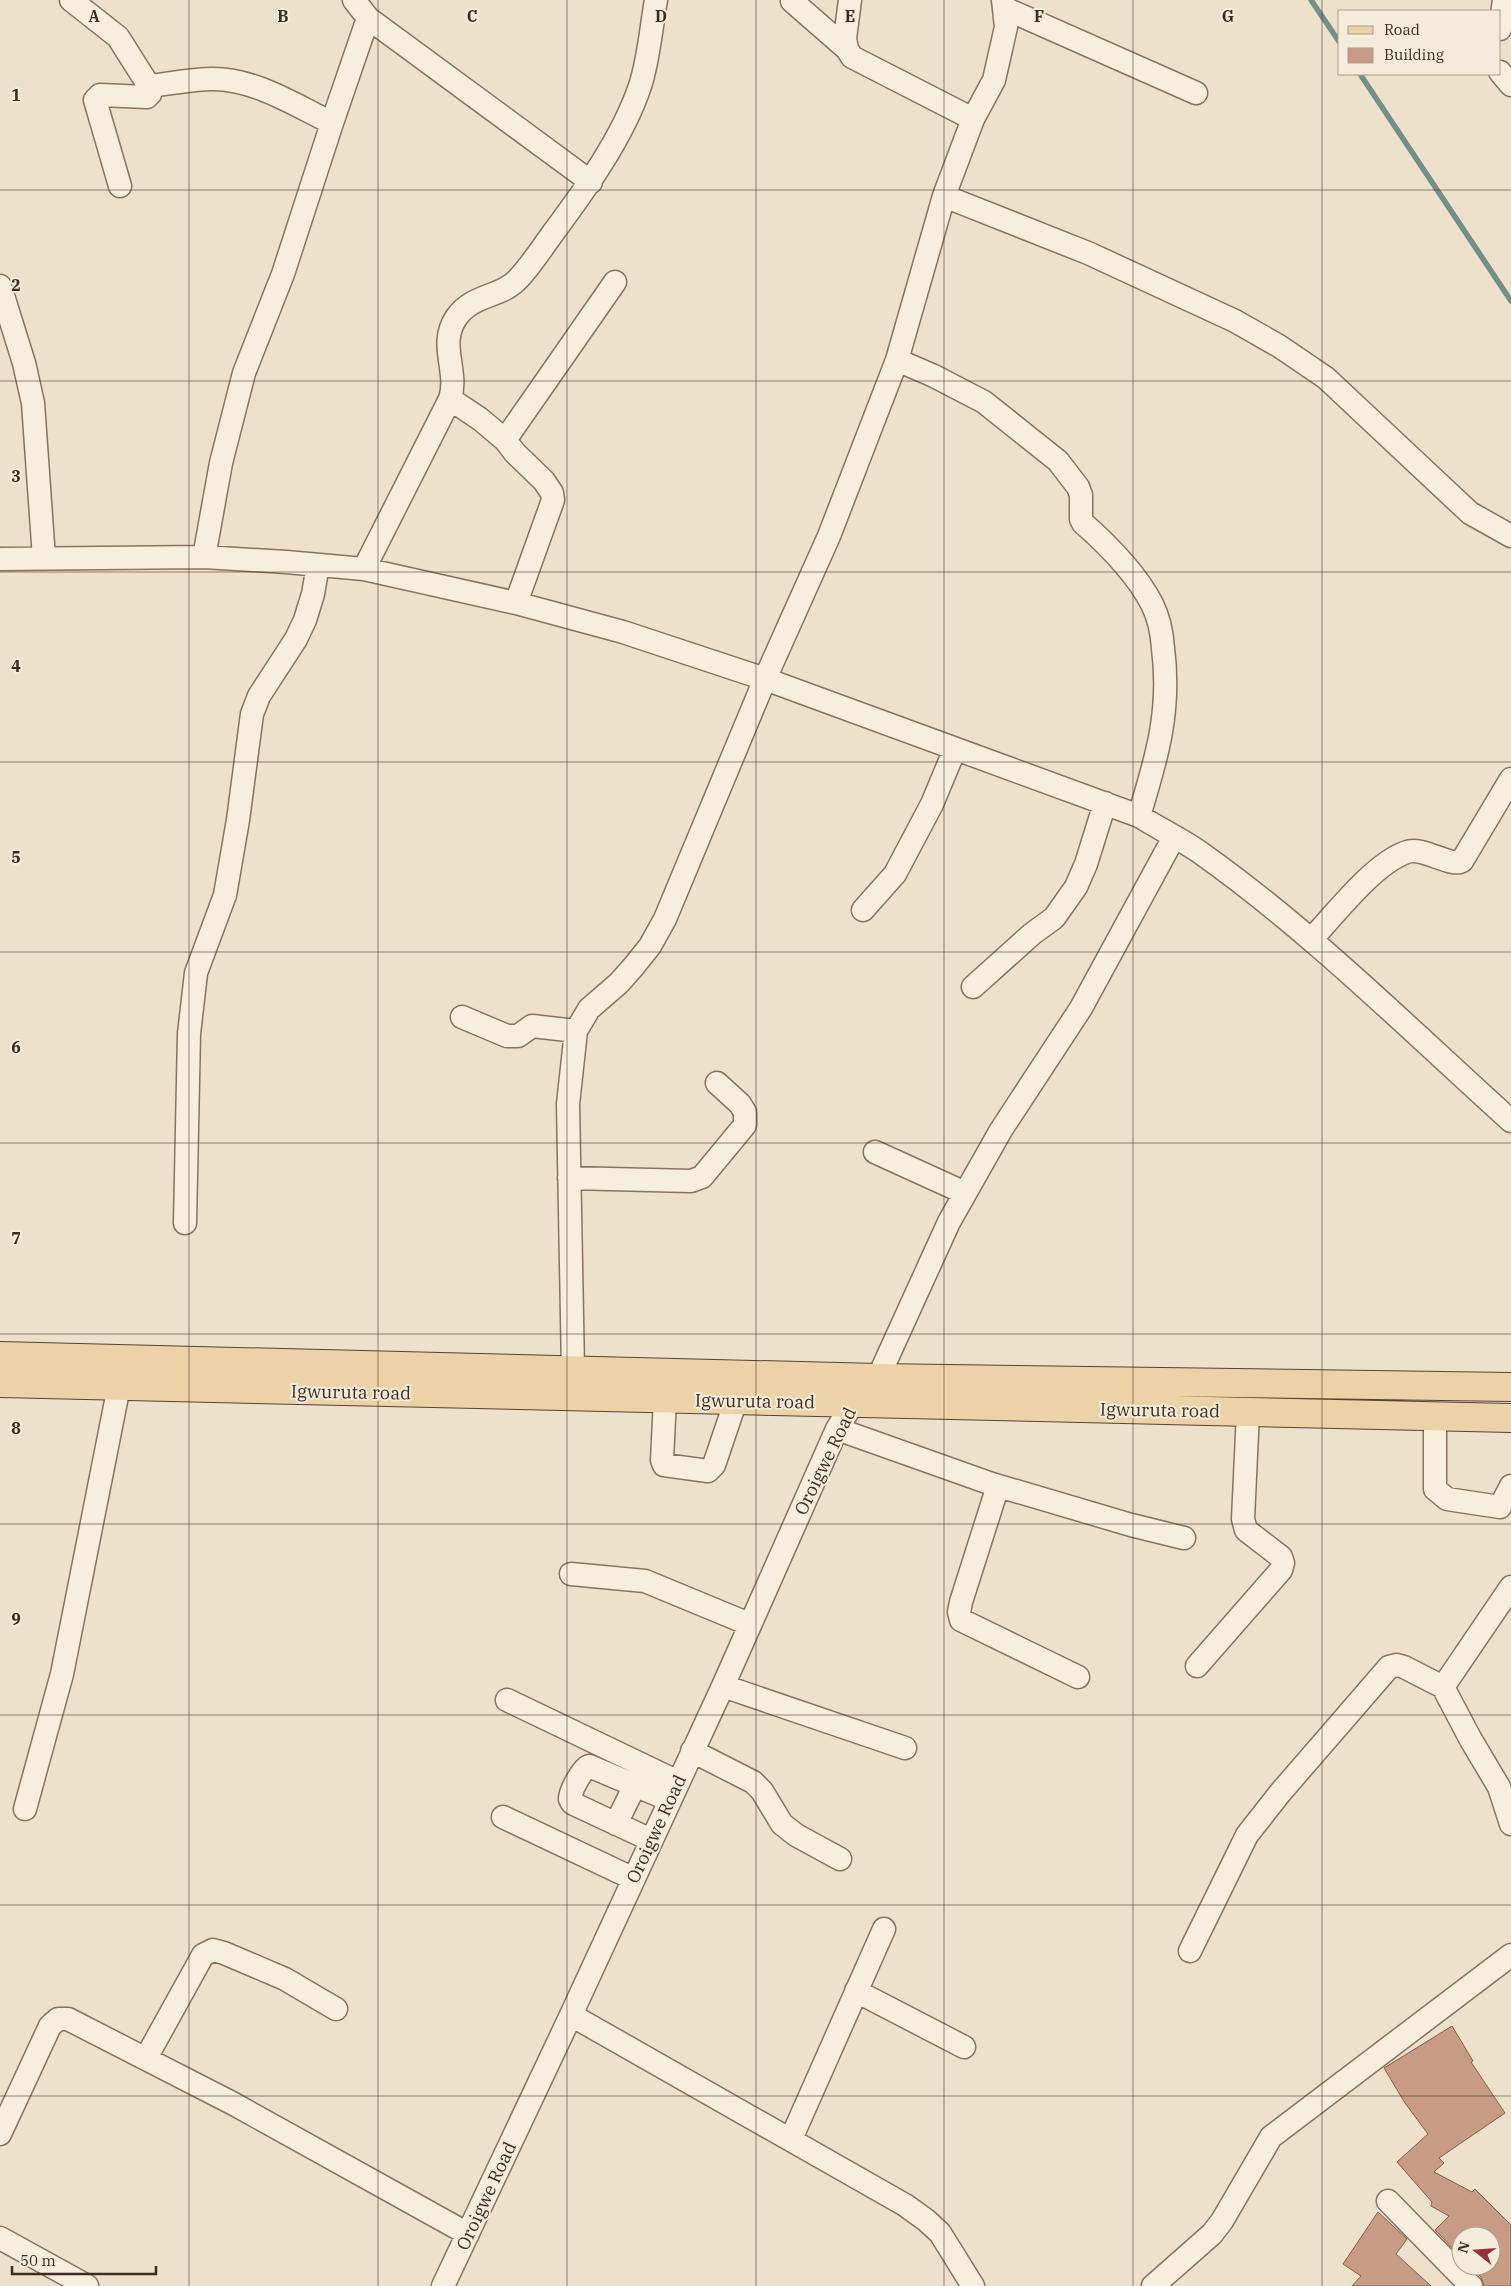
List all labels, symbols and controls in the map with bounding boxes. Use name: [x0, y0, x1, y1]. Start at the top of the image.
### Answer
text: A: [88, 6, 100, 26]
text: B: [277, 6, 289, 26]
text: C: [467, 6, 477, 26]
text: D: [655, 6, 667, 26]
text: E: [845, 6, 855, 26]
text: F: [1034, 6, 1044, 26]
text: G: [1222, 6, 1234, 26]
legend: [1338, 10, 1501, 75]
text: Road: [1384, 20, 1420, 39]
text: Building: [1384, 45, 1444, 64]
text: 1: [11, 85, 21, 105]
text: 2: [11, 275, 21, 295]
text: 3: [11, 466, 21, 486]
text: 4: [11, 656, 21, 676]
text: 5: [11, 847, 21, 867]
text: 6: [11, 1037, 21, 1057]
text: 7: [11, 1228, 21, 1248]
street label: Igwuruta road: [291, 1379, 411, 1405]
street label: Igwuruta road: [695, 1388, 815, 1414]
street label: Igwuruta road: [1100, 1397, 1220, 1423]
street label: Oroigwe Road: [789, 1403, 861, 1519]
text: 8: [11, 1418, 21, 1438]
text: 9: [11, 1609, 21, 1629]
street label: Oroigwe Road: [621, 1771, 691, 1887]
street label: Oroigwe Road: [451, 2138, 521, 2254]
north arrow: [1451, 2226, 1501, 2276]
text: N: [1453, 2239, 1474, 2255]
scale bar: [12, 2244, 156, 2276]
text: 50 m: [20, 2251, 56, 2270]

